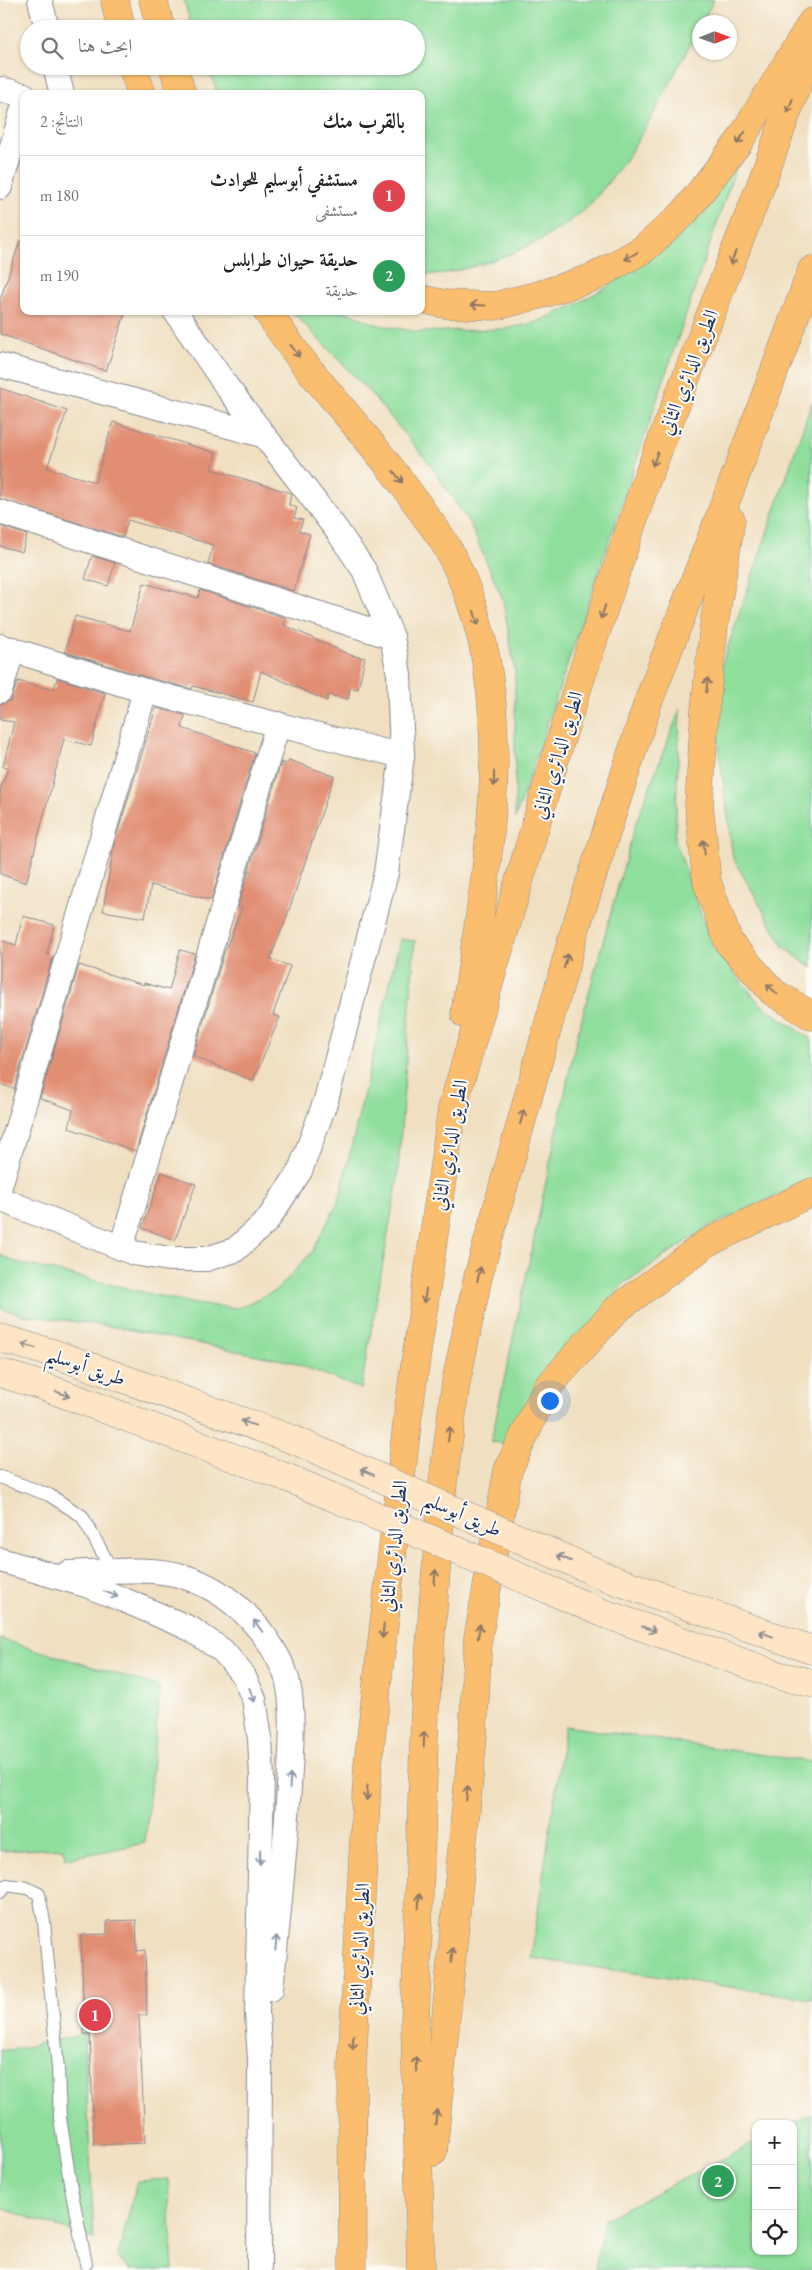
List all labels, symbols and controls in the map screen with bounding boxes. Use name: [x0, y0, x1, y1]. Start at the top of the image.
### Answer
north arrow: [692, 15, 737, 60]
search box: [20, 20, 425, 75]
text: ابحث هنا: [78, 33, 132, 58]
icon: search: [38, 34, 66, 62]
one-way arrow: [785, 98, 794, 113]
text: بالقرب منك: [322, 107, 405, 134]
text: النتائج: 2: [40, 111, 83, 132]
one-way arrow: [736, 131, 746, 145]
text: مستشفي أبوسليم للحوادث: [210, 167, 358, 192]
text: 180 m: [40, 185, 79, 206]
text: 1: [385, 185, 393, 206]
text: مستشفى: [315, 200, 358, 221]
text: حديقة حيوان طرابلس: [223, 247, 358, 272]
one-way arrow: [727, 250, 737, 265]
one-way arrow: [624, 251, 639, 261]
text: 190 m: [40, 265, 79, 286]
text: 2: [385, 265, 393, 286]
text: حديقة: [326, 280, 358, 301]
one-way arrow: [471, 301, 487, 310]
street label: الطريق الدائري الثاني: [652, 306, 727, 440]
one-way arrow: [290, 344, 300, 358]
one-way arrow: [650, 450, 659, 466]
one-way arrow: [392, 470, 403, 483]
one-way arrow: [598, 604, 607, 620]
one-way arrow: [472, 610, 482, 626]
one-way arrow: [702, 678, 712, 694]
street label: الطريق الدائري الثاني: [525, 688, 592, 823]
one-way arrow: [489, 770, 499, 787]
one-way arrow: [699, 840, 708, 856]
one-way arrow: [562, 953, 571, 969]
one-way arrow: [765, 983, 778, 995]
street label: الطريق الدائري الثاني: [425, 1078, 476, 1213]
one-way arrow: [517, 1110, 527, 1126]
one-way arrow: [475, 1267, 484, 1283]
one-way arrow: [419, 1288, 429, 1304]
street label: طريق أبوسليم: [41, 1339, 130, 1398]
one-way arrow: [21, 1341, 37, 1351]
your location: [537, 1388, 563, 1414]
one-way arrow: [55, 1390, 70, 1399]
one-way arrow: [241, 1418, 256, 1427]
one-way arrow: [444, 1426, 454, 1442]
one-way arrow: [360, 1466, 375, 1476]
street label: الطريق الدائري الثاني: [373, 1479, 416, 1614]
street label: طريق أبوسليم: [417, 1484, 506, 1549]
one-way arrow: [557, 1553, 572, 1563]
one-way arrow: [430, 1569, 440, 1585]
one-way arrow: [102, 1590, 118, 1599]
one-way arrow: [253, 1620, 264, 1633]
one-way arrow: [378, 1623, 388, 1639]
one-way arrow: [474, 1624, 484, 1640]
one-way arrow: [641, 1625, 657, 1634]
one-way arrow: [759, 1629, 774, 1638]
one-way arrow: [248, 1687, 257, 1702]
one-way arrow: [419, 1731, 428, 1747]
one-way arrow: [285, 1773, 294, 1789]
one-way arrow: [362, 1784, 371, 1800]
one-way arrow: [462, 1786, 472, 1802]
one-way arrow: [255, 1848, 265, 1864]
street label: الطريق الدائري الثاني: [343, 1882, 378, 2016]
one-way arrow: [414, 1894, 424, 1910]
one-way arrow: [271, 1935, 281, 1951]
one-way arrow: [447, 1947, 457, 1963]
pin: 1: [79, 1996, 111, 2034]
one-way arrow: [349, 2034, 358, 2050]
one-way arrow: [411, 2056, 421, 2072]
one-way arrow: [432, 2109, 441, 2125]
map controls: [752, 2120, 797, 2255]
button: +: [752, 2120, 797, 2165]
pin: 2: [702, 2162, 734, 2200]
button: −: [752, 2165, 797, 2210]
button: locate: [752, 2210, 797, 2255]

